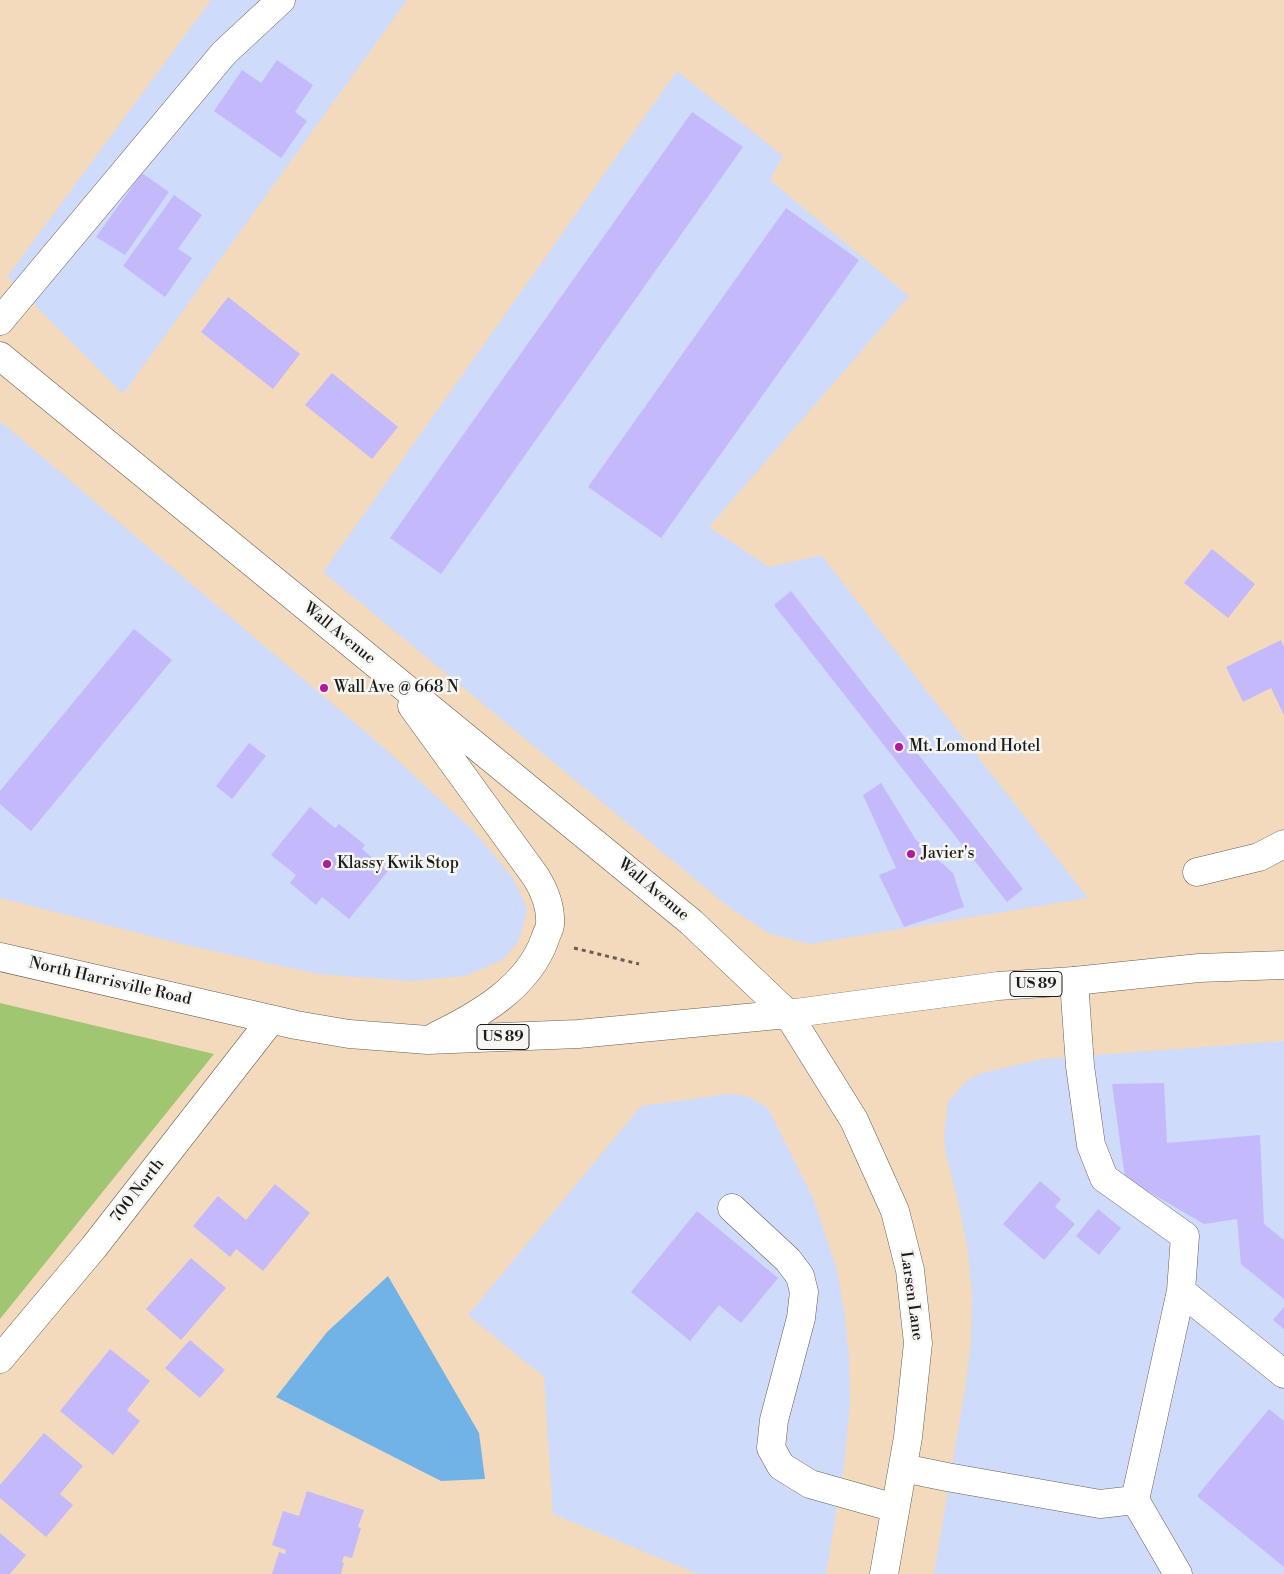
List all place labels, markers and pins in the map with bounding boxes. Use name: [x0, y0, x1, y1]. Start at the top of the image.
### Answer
place label: Wall Ave @ 668 N: [334, 678, 459, 698]
marker: Wall Ave @ 668 N: [318, 682, 330, 694]
place label: Mt. Lomond Hotel: [909, 737, 1040, 757]
marker: Mt. Lomond Hotel: [893, 741, 905, 753]
place label: Javier's: [921, 844, 975, 864]
marker: Javier's: [905, 848, 917, 860]
place label: Klassy Kwik Stop: [337, 854, 459, 874]
marker: Klassy Kwik Stop: [321, 858, 333, 870]

